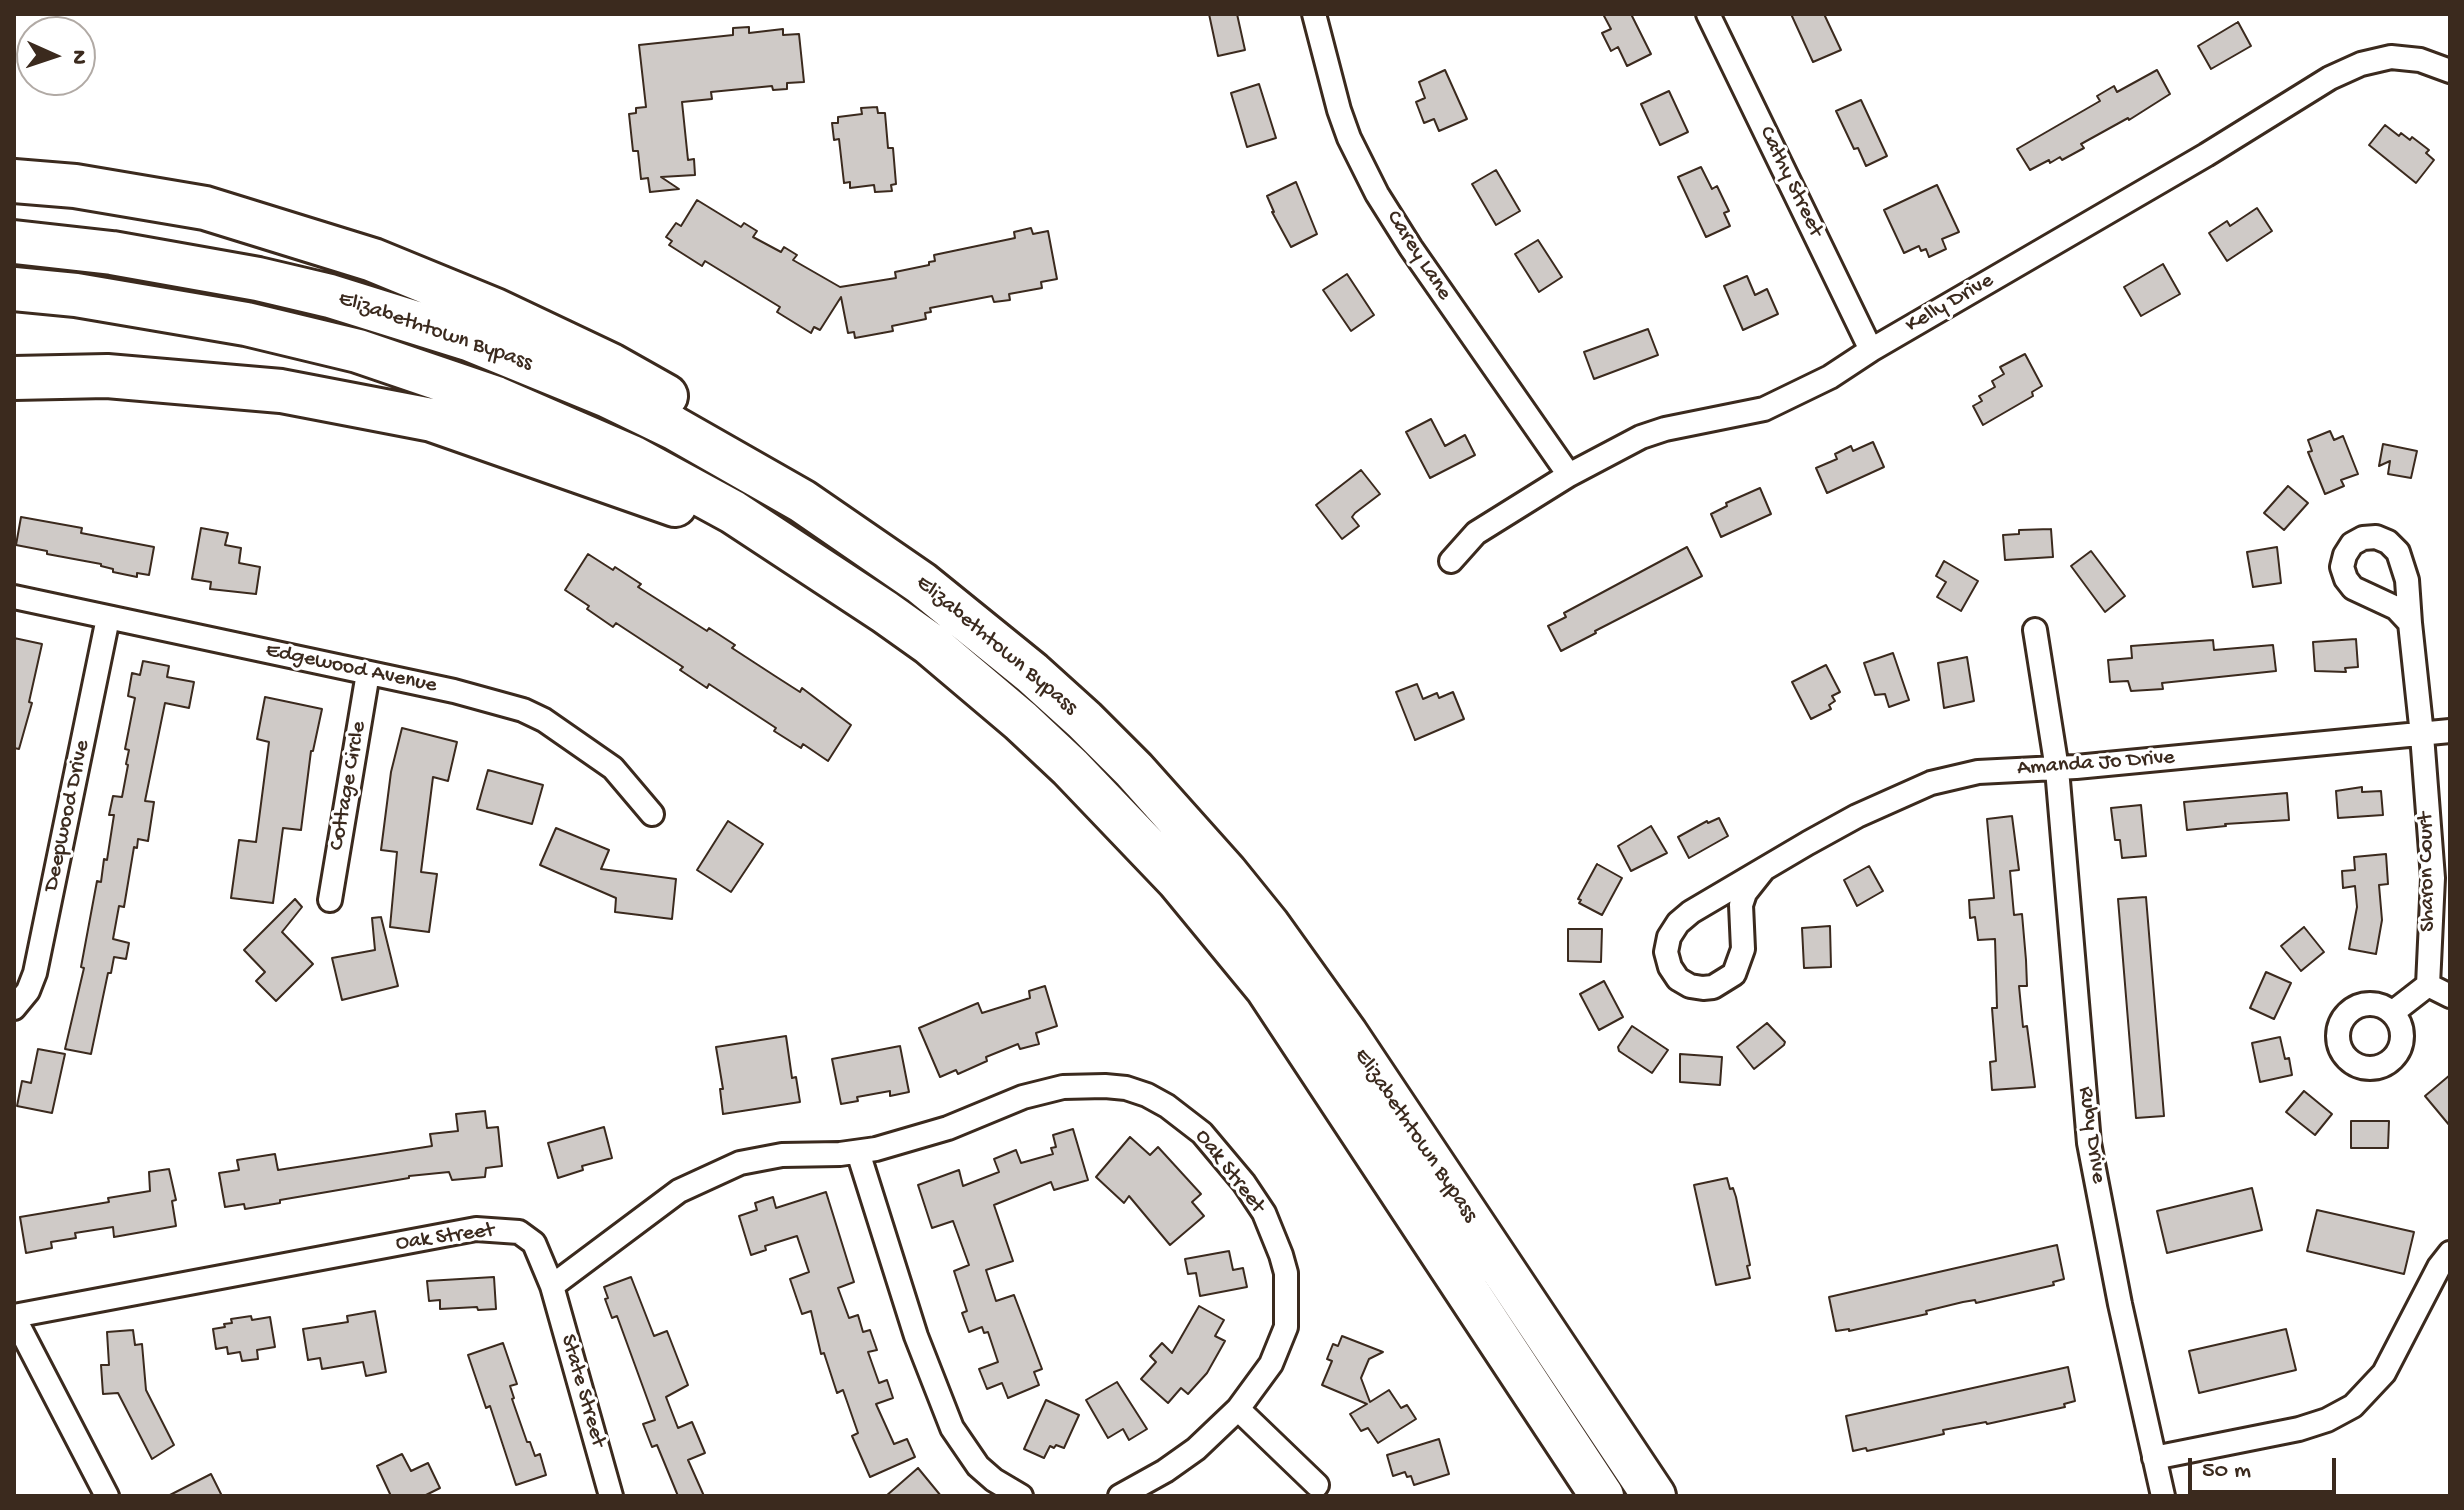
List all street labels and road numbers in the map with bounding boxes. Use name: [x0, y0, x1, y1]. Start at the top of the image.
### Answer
street label: Cathy Street: [1752, 122, 1828, 242]
street label: Carey Lane: [1379, 206, 1457, 306]
street label: Kelly Drive: [1901, 268, 1999, 340]
street label: Elizabethtown Bypass: [335, 286, 535, 378]
street label: Elizabethtown Bypass: [910, 571, 1082, 721]
street label: Edgewood Avenue: [263, 638, 439, 700]
street label: Cottage Circle: [325, 719, 373, 853]
street label: Deepwood Drive: [39, 738, 97, 894]
street label: Amanda Jo Drive: [2016, 745, 2176, 783]
street label: Sharon Court: [2414, 812, 2442, 932]
street label: Elizabethtown Bypass: [1347, 1044, 1483, 1228]
street label: Ruby Drive: [2071, 1085, 2111, 1185]
street label: Oak Street: [1188, 1125, 1270, 1219]
street label: Oak Street: [394, 1218, 496, 1258]
street label: State Street: [553, 1332, 611, 1450]

